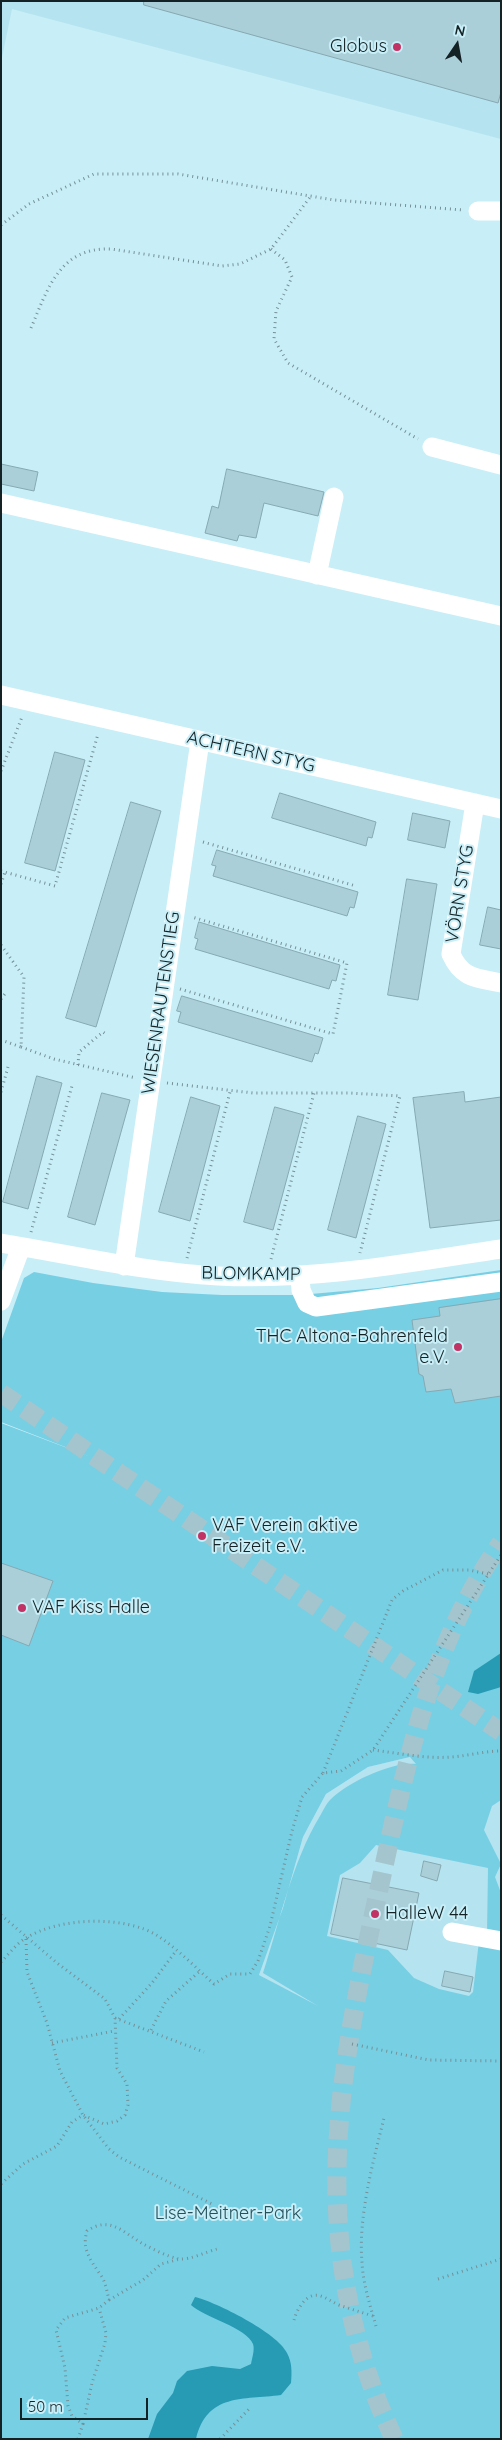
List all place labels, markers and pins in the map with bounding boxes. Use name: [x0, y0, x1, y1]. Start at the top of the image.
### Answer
place label: Globus: [330, 36, 387, 58]
marker: Globus: [391, 41, 403, 53]
place label: THC Altona-Bahrenfeld e.V.: [256, 1326, 448, 1368]
marker: THC Altona-Bahrenfeld e.V.: [452, 1341, 464, 1353]
place label: VAF Verein aktive Freizeit e.V.: [212, 1515, 358, 1558]
marker: VAF Verein aktive Freizeit e.V.: [196, 1530, 208, 1542]
place label: VAF Kiss Halle: [32, 1597, 150, 1619]
marker: VAF Kiss Halle: [16, 1602, 28, 1614]
place label: HalleW 44: [385, 1903, 468, 1925]
marker: HalleW 44: [369, 1908, 381, 1920]

